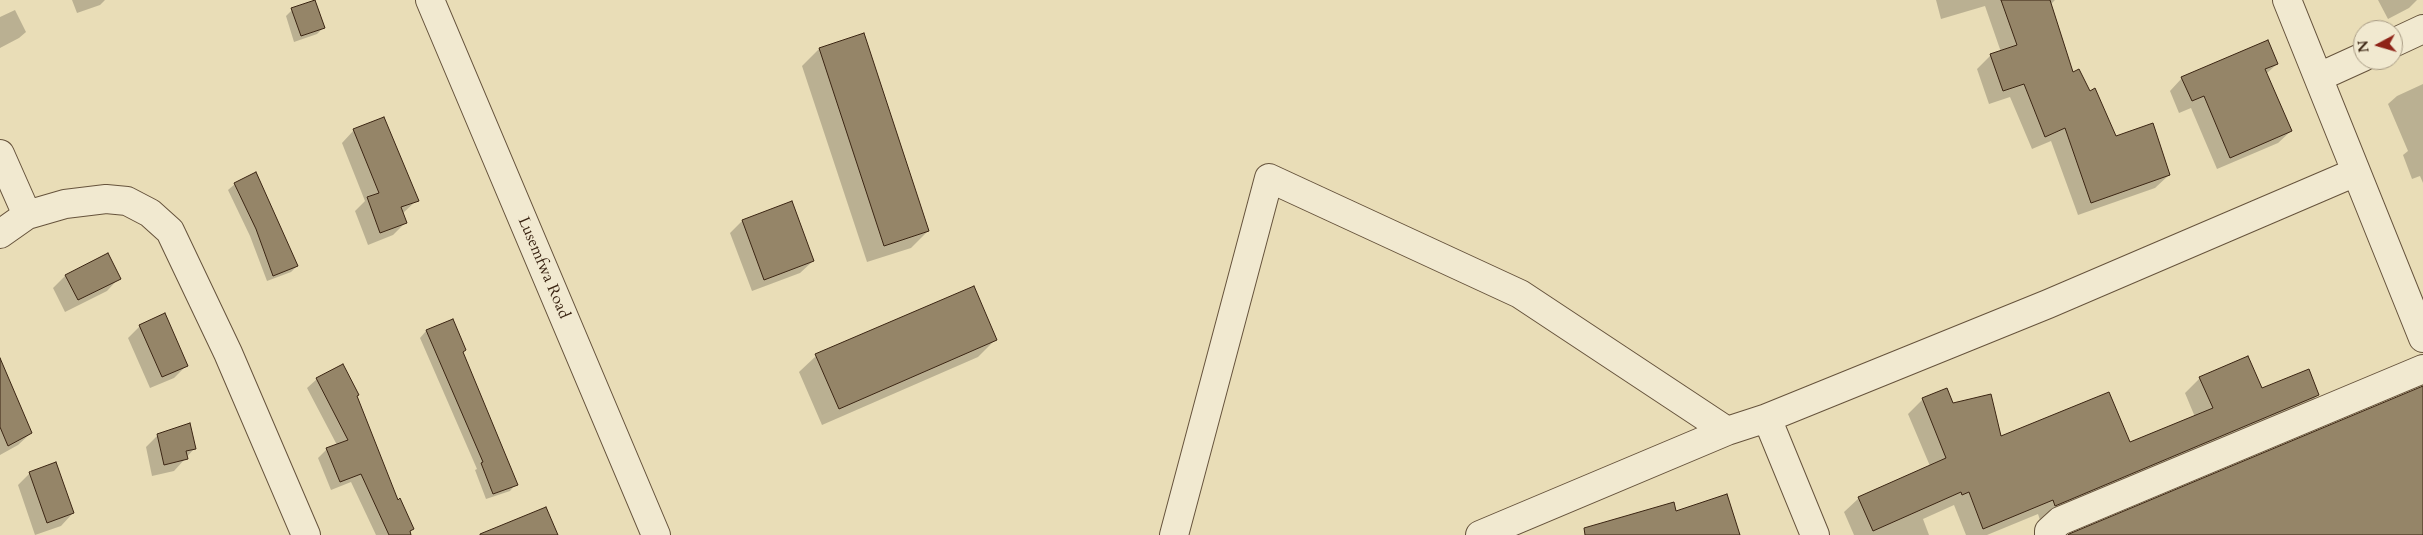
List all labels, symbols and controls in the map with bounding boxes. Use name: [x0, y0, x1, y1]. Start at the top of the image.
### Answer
north arrow: [2353, 20, 2403, 70]
text: N: [2353, 39, 2374, 54]
street label: Lusemfwa Road: [513, 214, 573, 322]

